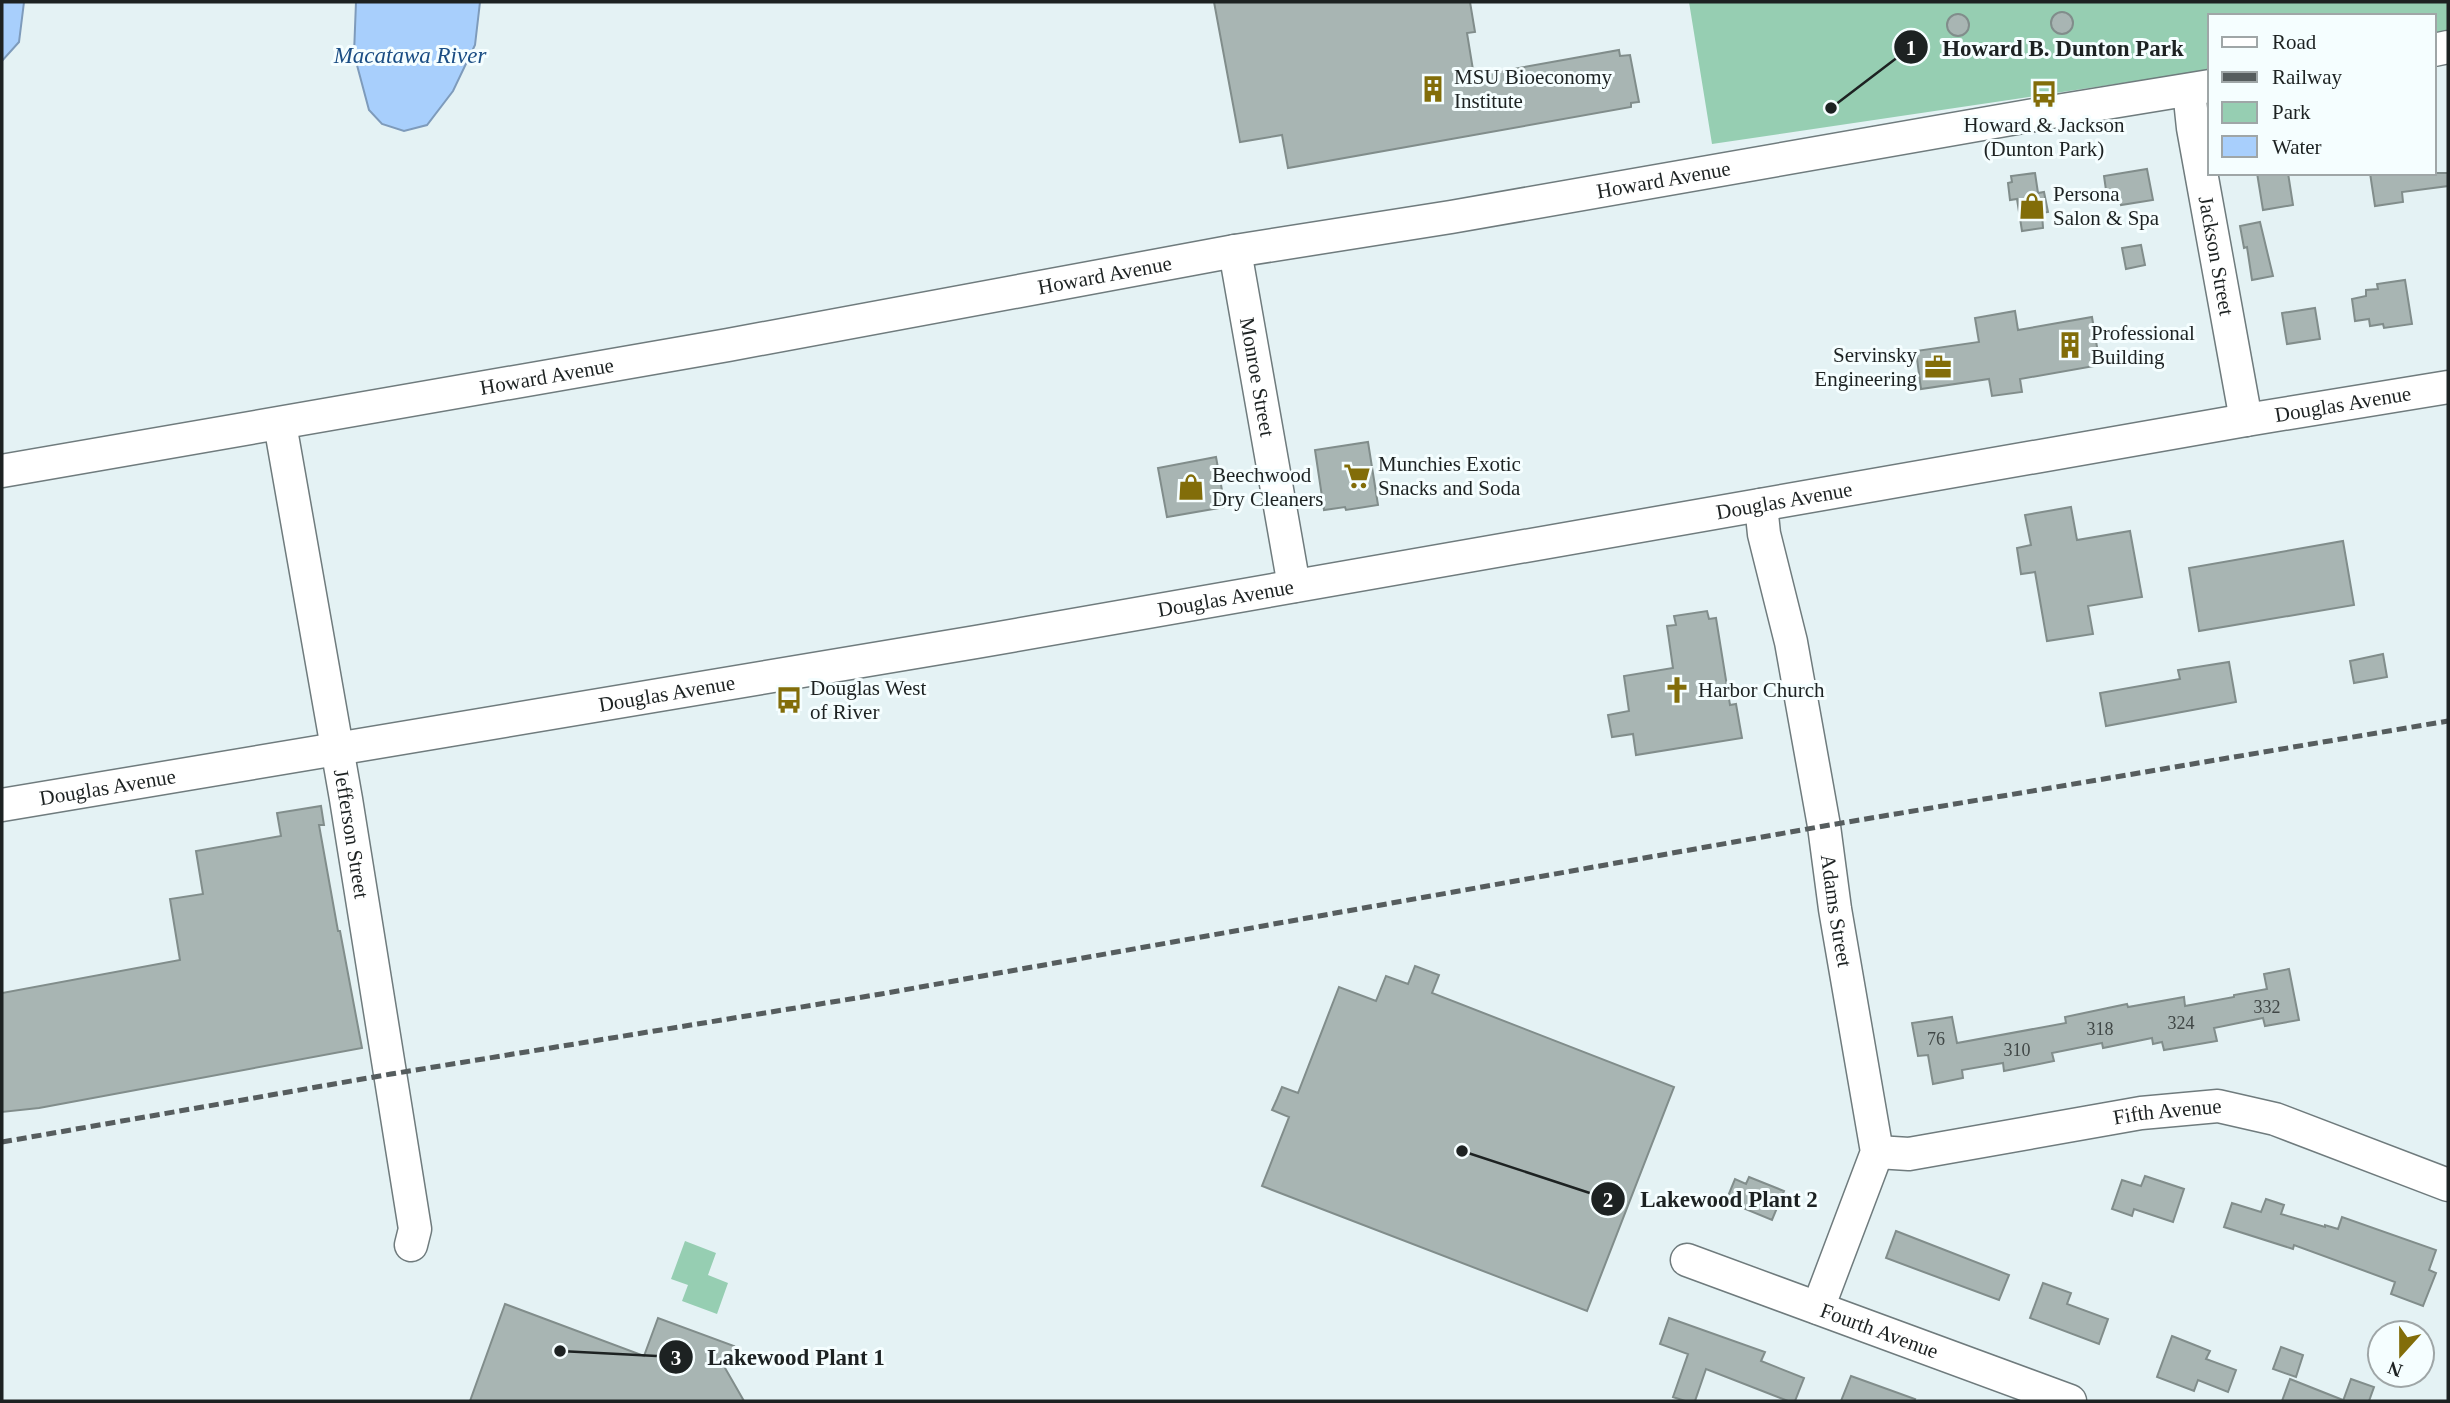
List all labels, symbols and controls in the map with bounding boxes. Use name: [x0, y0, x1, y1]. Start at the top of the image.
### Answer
legend: [2208, 14, 2436, 175]
callout: Howard B. Dunton Park: [1893, 25, 2198, 69]
text: Road: [2272, 30, 2317, 54]
text: 1: [1906, 36, 1916, 60]
text: Howard B. Dunton Park: [1942, 36, 2184, 61]
water label: Macatawa River: [333, 43, 487, 68]
place label: MSU Bioeconomy Institute: [1454, 65, 1613, 113]
text: Railway: [2272, 65, 2342, 89]
building icon: MSU Bioeconomy Institute: [1418, 74, 1448, 104]
bus stop icon: Howard & Jackson (Dunton Park): [2029, 79, 2059, 109]
text: Park: [2272, 100, 2311, 124]
place label: Howard & Jackson (Dunton Park): [1964, 113, 2125, 161]
text: Water: [2272, 135, 2322, 159]
street label: Howard Avenue: [1595, 156, 1732, 203]
place label: Persona Salon & Spa: [2053, 182, 2160, 230]
shop icon: Persona Salon & Spa: [2017, 191, 2047, 221]
street label: Jackson Street: [2194, 194, 2239, 317]
street label: Howard Avenue: [1036, 251, 1174, 299]
street label: Monroe Street: [1235, 315, 1280, 439]
place label: Professional Building: [2091, 321, 2195, 369]
building icon: Professional Building: [2055, 330, 2085, 360]
place label: Servinsky Engineering: [1814, 343, 1918, 391]
office icon: Servinsky Engineering: [1923, 352, 1953, 382]
street label: Howard Avenue: [478, 353, 616, 400]
street label: Douglas Avenue: [2273, 381, 2413, 427]
place label: Munchies Exotic Snacks and Soda: [1378, 452, 1521, 500]
supermarket icon: Munchies Exotic Snacks and Soda: [1342, 461, 1372, 491]
place label: Beechwood Dry Cleaners: [1212, 463, 1323, 511]
shop icon: Beechwood Dry Cleaners: [1176, 472, 1206, 502]
street label: Douglas Avenue: [1714, 477, 1854, 524]
street label: Douglas Avenue: [1156, 575, 1296, 622]
street label: Douglas Avenue: [597, 671, 737, 717]
church icon: Harbor Church: [1662, 675, 1692, 705]
place label: Douglas West of River: [810, 676, 926, 724]
place label: Harbor Church: [1698, 678, 1825, 702]
bus stop icon: Douglas West of River: [774, 685, 804, 715]
street label: Douglas Avenue: [38, 764, 178, 811]
street label: Jefferson Street: [329, 767, 374, 900]
street label: Adams Street: [1816, 853, 1857, 969]
house number: 332: [2254, 997, 2281, 1017]
house number: 324: [2168, 1013, 2195, 1033]
house number: 318: [2087, 1019, 2114, 1039]
house number: 76: [1927, 1029, 1945, 1049]
house number: 310: [2004, 1040, 2031, 1060]
street label: Fifth Avenue: [2111, 1094, 2222, 1130]
callout: Lakewood Plant 2: [1591, 1177, 1831, 1221]
text: Lakewood Plant 2: [1640, 1187, 1818, 1212]
text: 2: [1603, 1188, 1613, 1212]
street label: Fourth Avenue: [1817, 1298, 1942, 1363]
north arrow: [2366, 1319, 2436, 1389]
callout: Lakewood Plant 1: [658, 1335, 899, 1379]
text: Lakewood Plant 1: [707, 1345, 885, 1370]
text: 3: [671, 1346, 681, 1370]
text: N: [2385, 1357, 2405, 1382]

